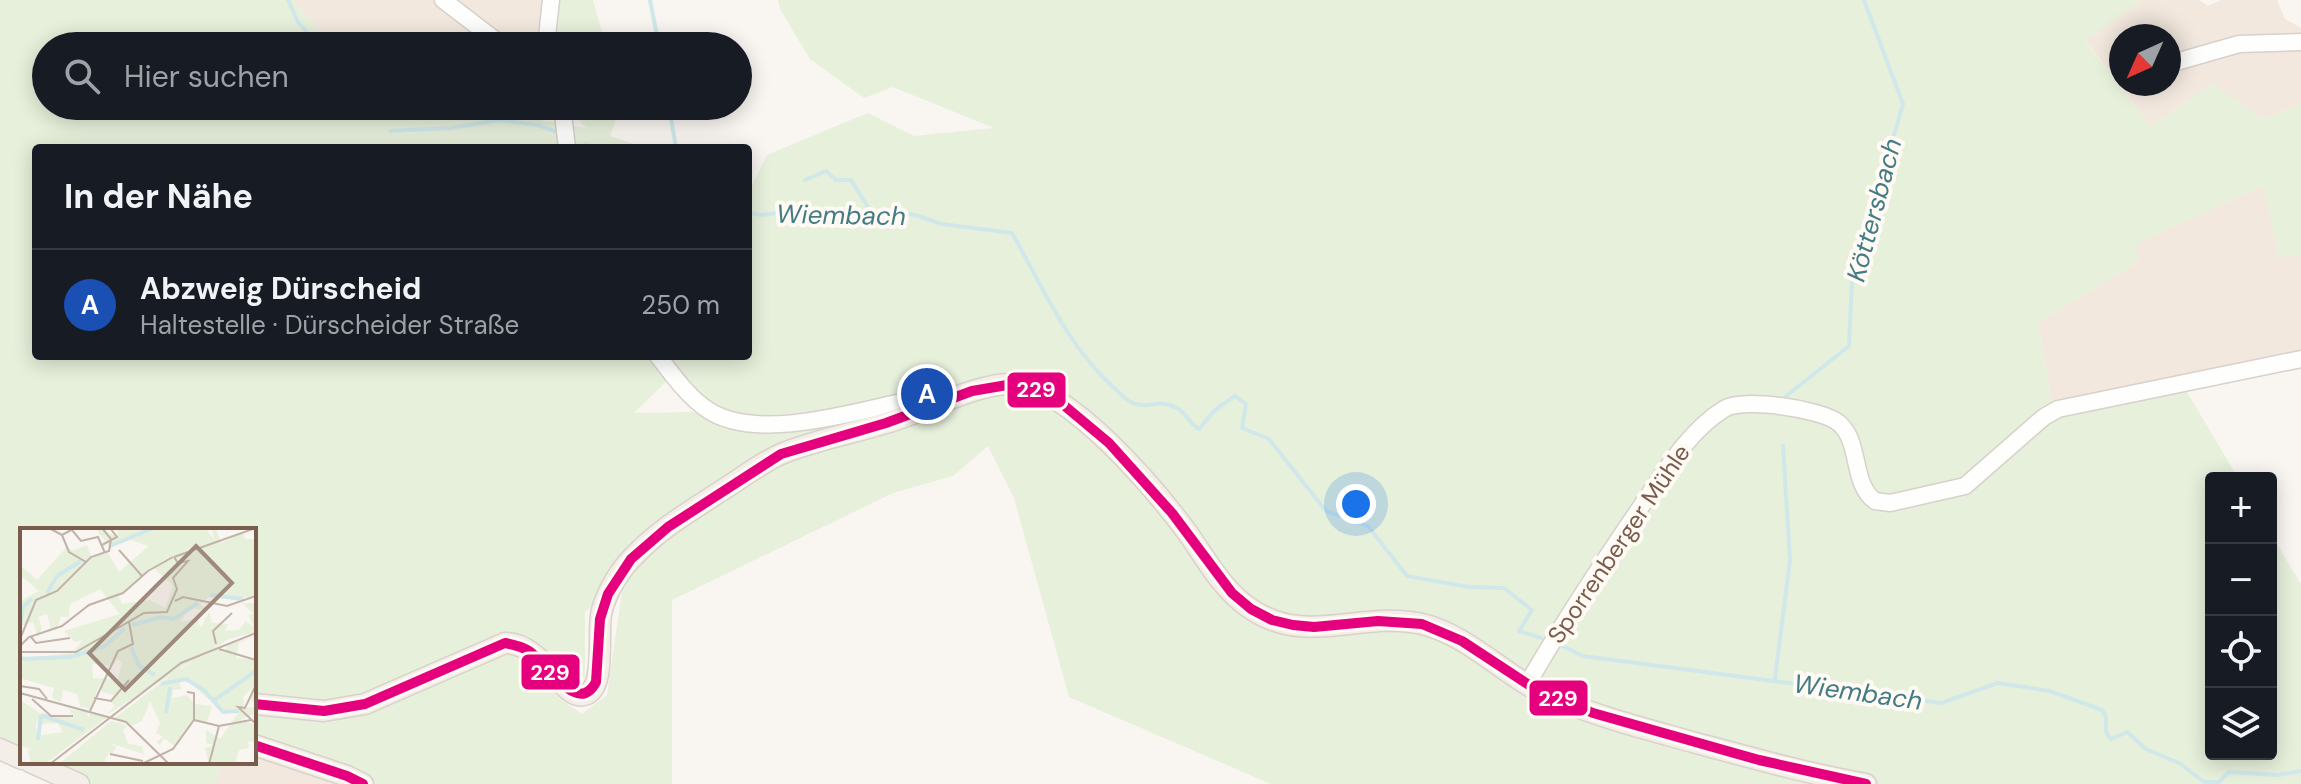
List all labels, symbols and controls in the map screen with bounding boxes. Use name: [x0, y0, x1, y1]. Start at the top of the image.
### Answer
north arrow: [2109, 24, 2181, 96]
search box: [32, 32, 752, 120]
icon: search: [60, 54, 104, 98]
text: Hier suchen: [124, 57, 289, 96]
water label: Köttersbach: [1839, 135, 1909, 285]
text: In der Nähe: [64, 174, 253, 219]
water label: Wiembach: [776, 197, 906, 233]
text: Abzweig Dürscheid: [140, 269, 422, 308]
text: A: [81, 288, 99, 322]
text: 250 m: [641, 288, 720, 322]
text: Haltestelle · Dürscheider Straße: [140, 308, 519, 342]
pin: A: [901, 364, 953, 424]
line badge: 229: [1006, 371, 1067, 409]
text: 229: [1016, 375, 1056, 404]
street label: Sporrenberger Mühle: [1540, 438, 1697, 649]
map controls: [2205, 472, 2277, 760]
button: +: [2205, 472, 2277, 544]
your location: [1336, 484, 1376, 524]
inset map: [20, 528, 256, 764]
button: −: [2205, 544, 2277, 616]
button: locate: [2205, 616, 2277, 688]
line badge: 229: [520, 653, 581, 691]
text: 229: [530, 658, 570, 687]
water label: Wiembach: [1791, 666, 1925, 718]
line badge: 229: [1528, 679, 1589, 717]
text: 229: [1538, 684, 1578, 713]
button: layers: [2205, 688, 2277, 760]

